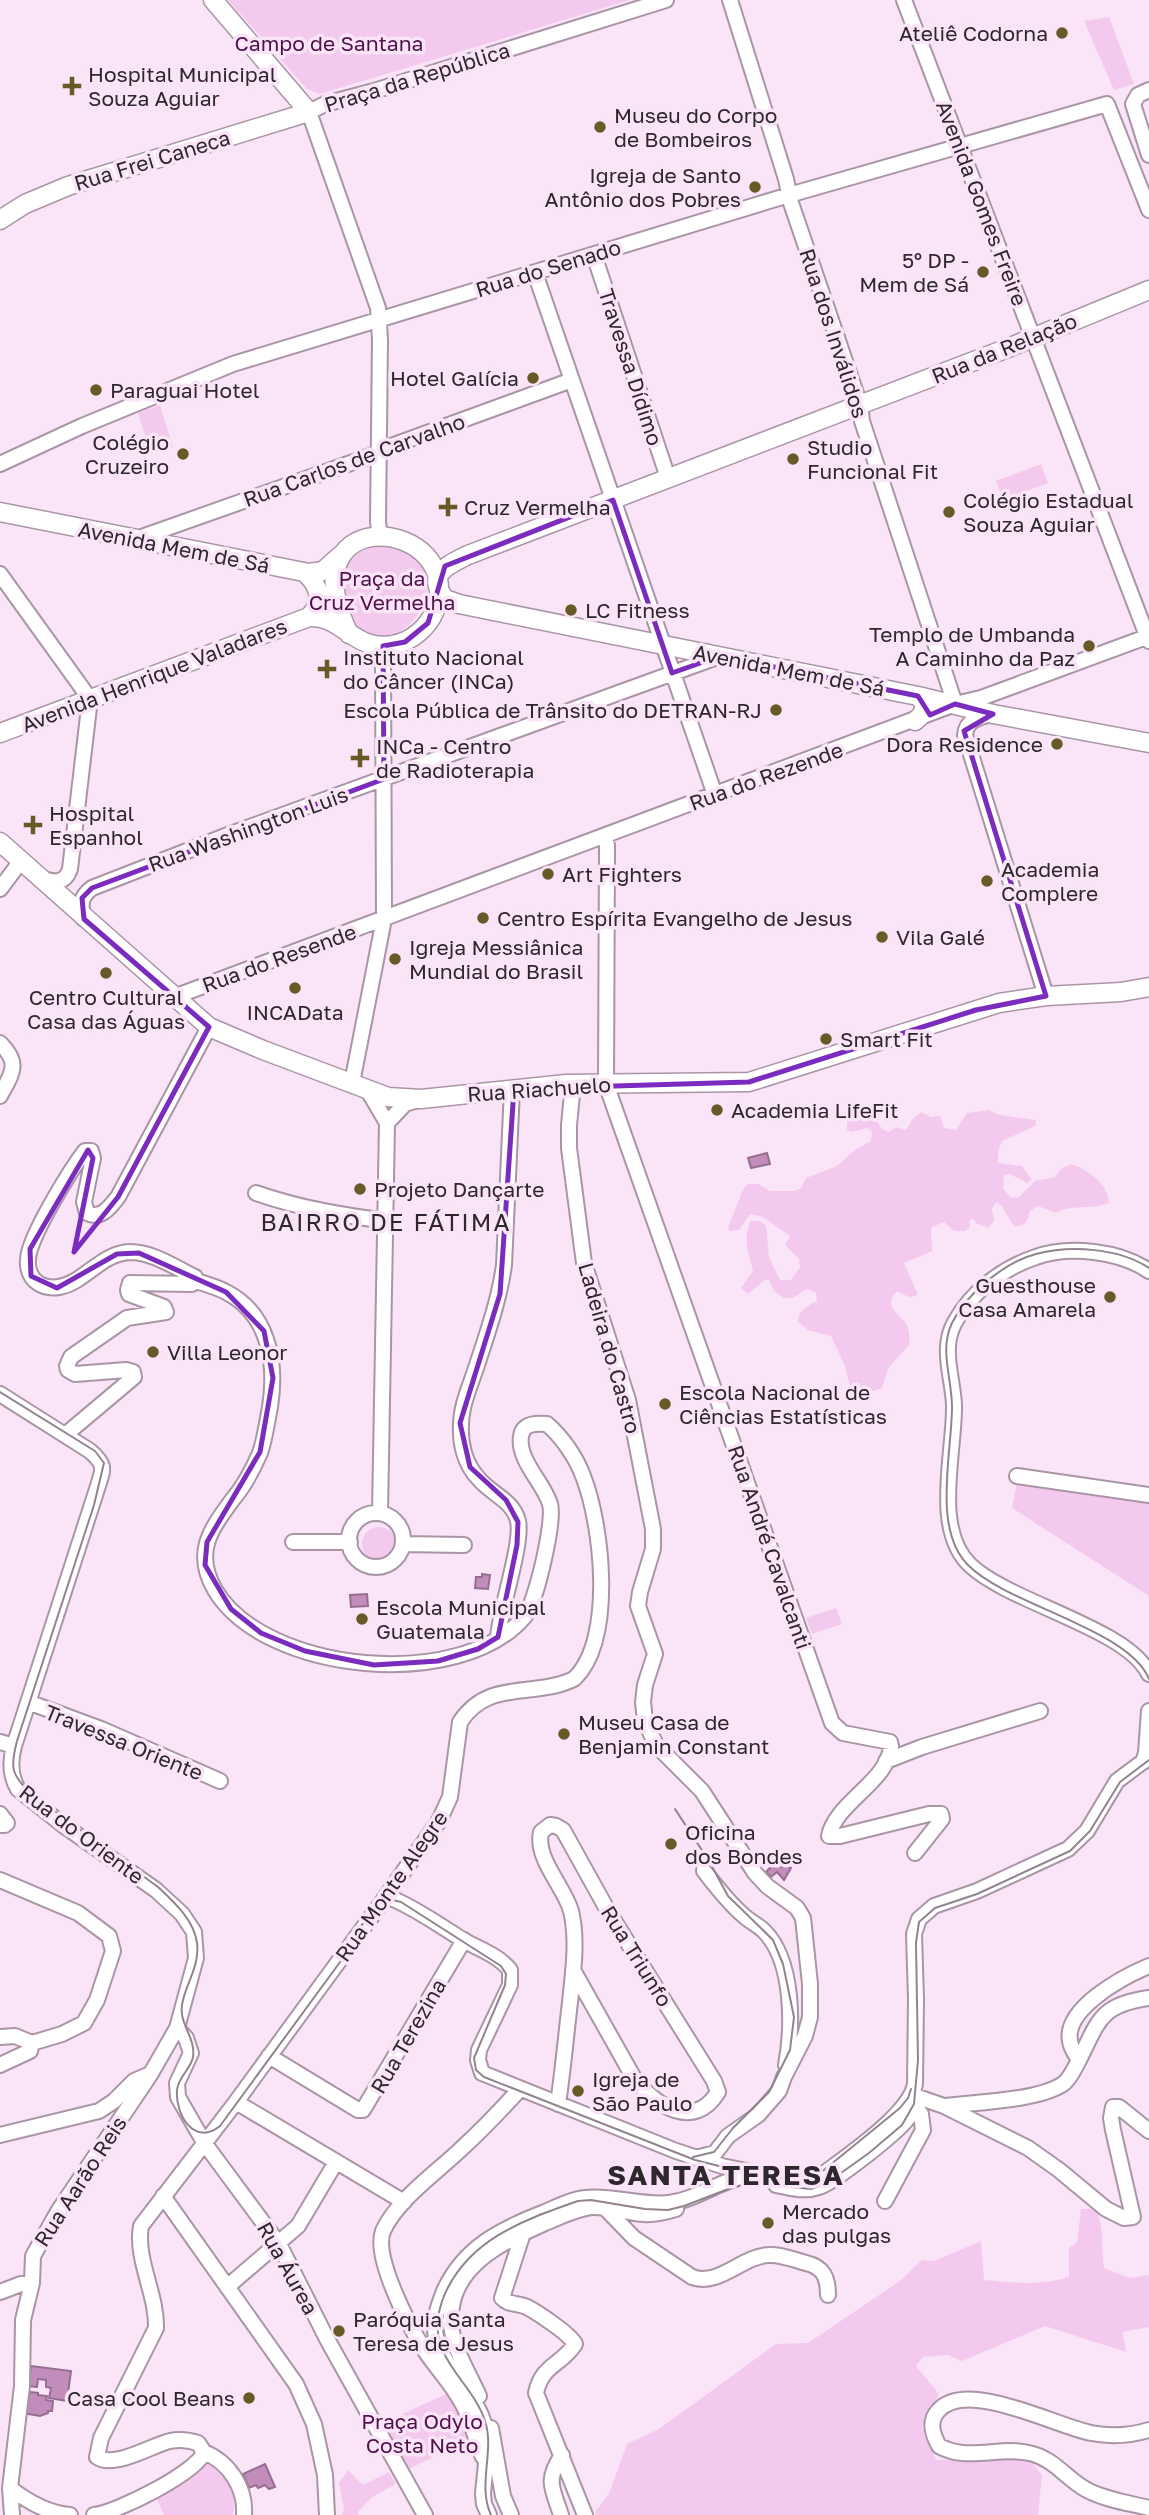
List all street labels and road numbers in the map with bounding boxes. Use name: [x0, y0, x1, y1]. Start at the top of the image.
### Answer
street label: Praça da República: [321, 36, 513, 118]
street label: Avenida Gomes Freire: [931, 97, 1033, 309]
street label: Rua Frei Caneca: [71, 124, 233, 196]
street label: Rua do Senado: [472, 234, 624, 302]
street label: Rua dos Inválidos: [794, 245, 874, 421]
street label: Travessa Dídimo: [593, 285, 669, 449]
street label: Rua da Relação: [928, 307, 1080, 389]
street label: Rua Carlos de Carvalho: [240, 408, 468, 512]
street label: Avenida Mem de Sá: [76, 516, 272, 578]
street label: Avenida Henrique Valadares: [18, 612, 290, 738]
street label: Avenida Mem de Sá: [691, 639, 887, 701]
street label: Rua do Rezende: [686, 736, 846, 816]
street label: Rua Washington Luis: [145, 781, 351, 877]
street label: Rua do Resende: [198, 918, 360, 998]
street label: Rua Riachuelo: [466, 1071, 612, 1107]
street label: Ladeira do Castro: [573, 1259, 647, 1437]
street label: Rua André Cavalcanti: [723, 1441, 817, 1653]
street label: Travessa Oriente: [41, 1698, 207, 1786]
street label: Rua do Oriente: [15, 1779, 149, 1889]
street label: Rua Monte Alegre: [329, 1806, 453, 1966]
street label: Rua Triunfo: [596, 1901, 678, 2011]
street label: Rua Terezina: [365, 1974, 451, 2098]
street label: Rua Aarão Reis: [28, 2111, 132, 2251]
street label: Rua Áurea: [252, 2217, 324, 2319]

